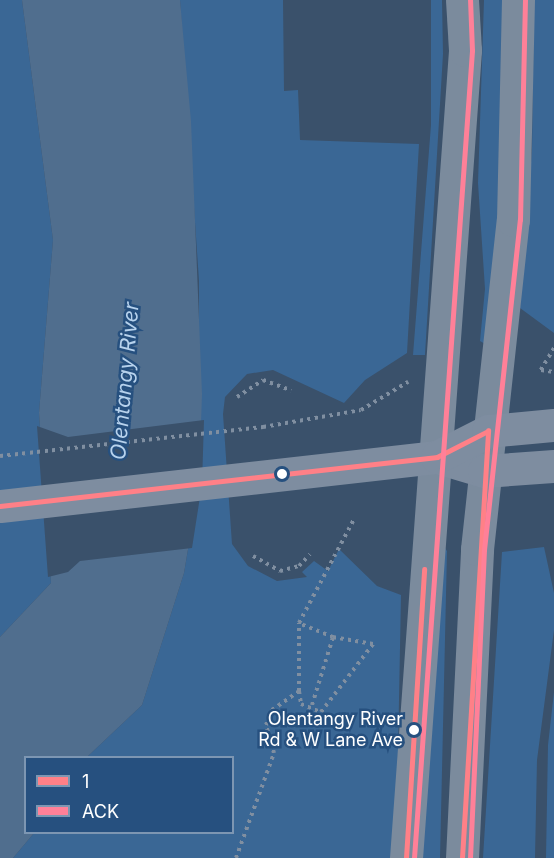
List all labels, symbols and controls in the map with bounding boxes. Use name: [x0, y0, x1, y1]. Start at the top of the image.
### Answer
water label: Olentangy River: [106, 301, 144, 461]
unlabelled marker: [276, 468, 288, 480]
place label: Olentangy River Rd & W Lane Ave: [258, 709, 403, 752]
marker: Olentangy River Rd & W Lane Ave: [408, 724, 420, 736]
legend: [24, 756, 234, 834]
text: 1: [82, 771, 89, 792]
text: ACK: [82, 801, 119, 822]

